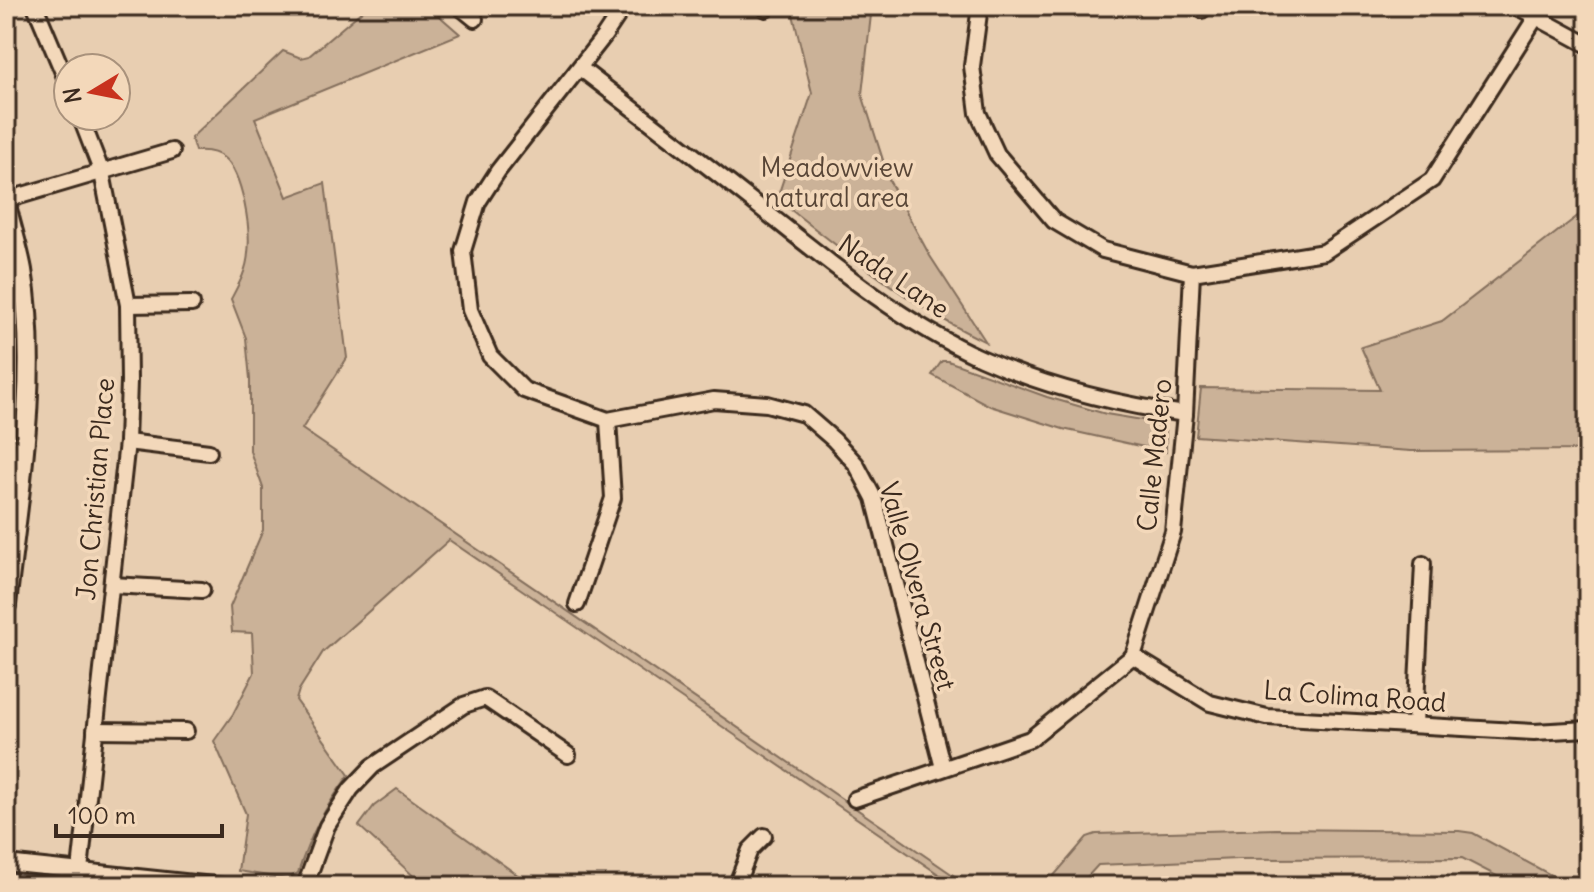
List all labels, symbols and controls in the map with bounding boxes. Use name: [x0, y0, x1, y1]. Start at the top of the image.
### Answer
north arrow: [52, 52, 132, 132]
text: N: [57, 86, 87, 105]
park label: Meadowview natural area: [761, 151, 913, 214]
street label: Nada Lane: [832, 227, 956, 325]
street label: Jon Christian Place: [69, 376, 121, 602]
street label: Calle Madero: [1130, 377, 1178, 533]
street label: Valle Olvera Street: [872, 478, 964, 694]
street label: La Colima Road: [1263, 673, 1447, 719]
scale bar: [56, 788, 222, 838]
text: 100 m: [68, 800, 136, 830]

